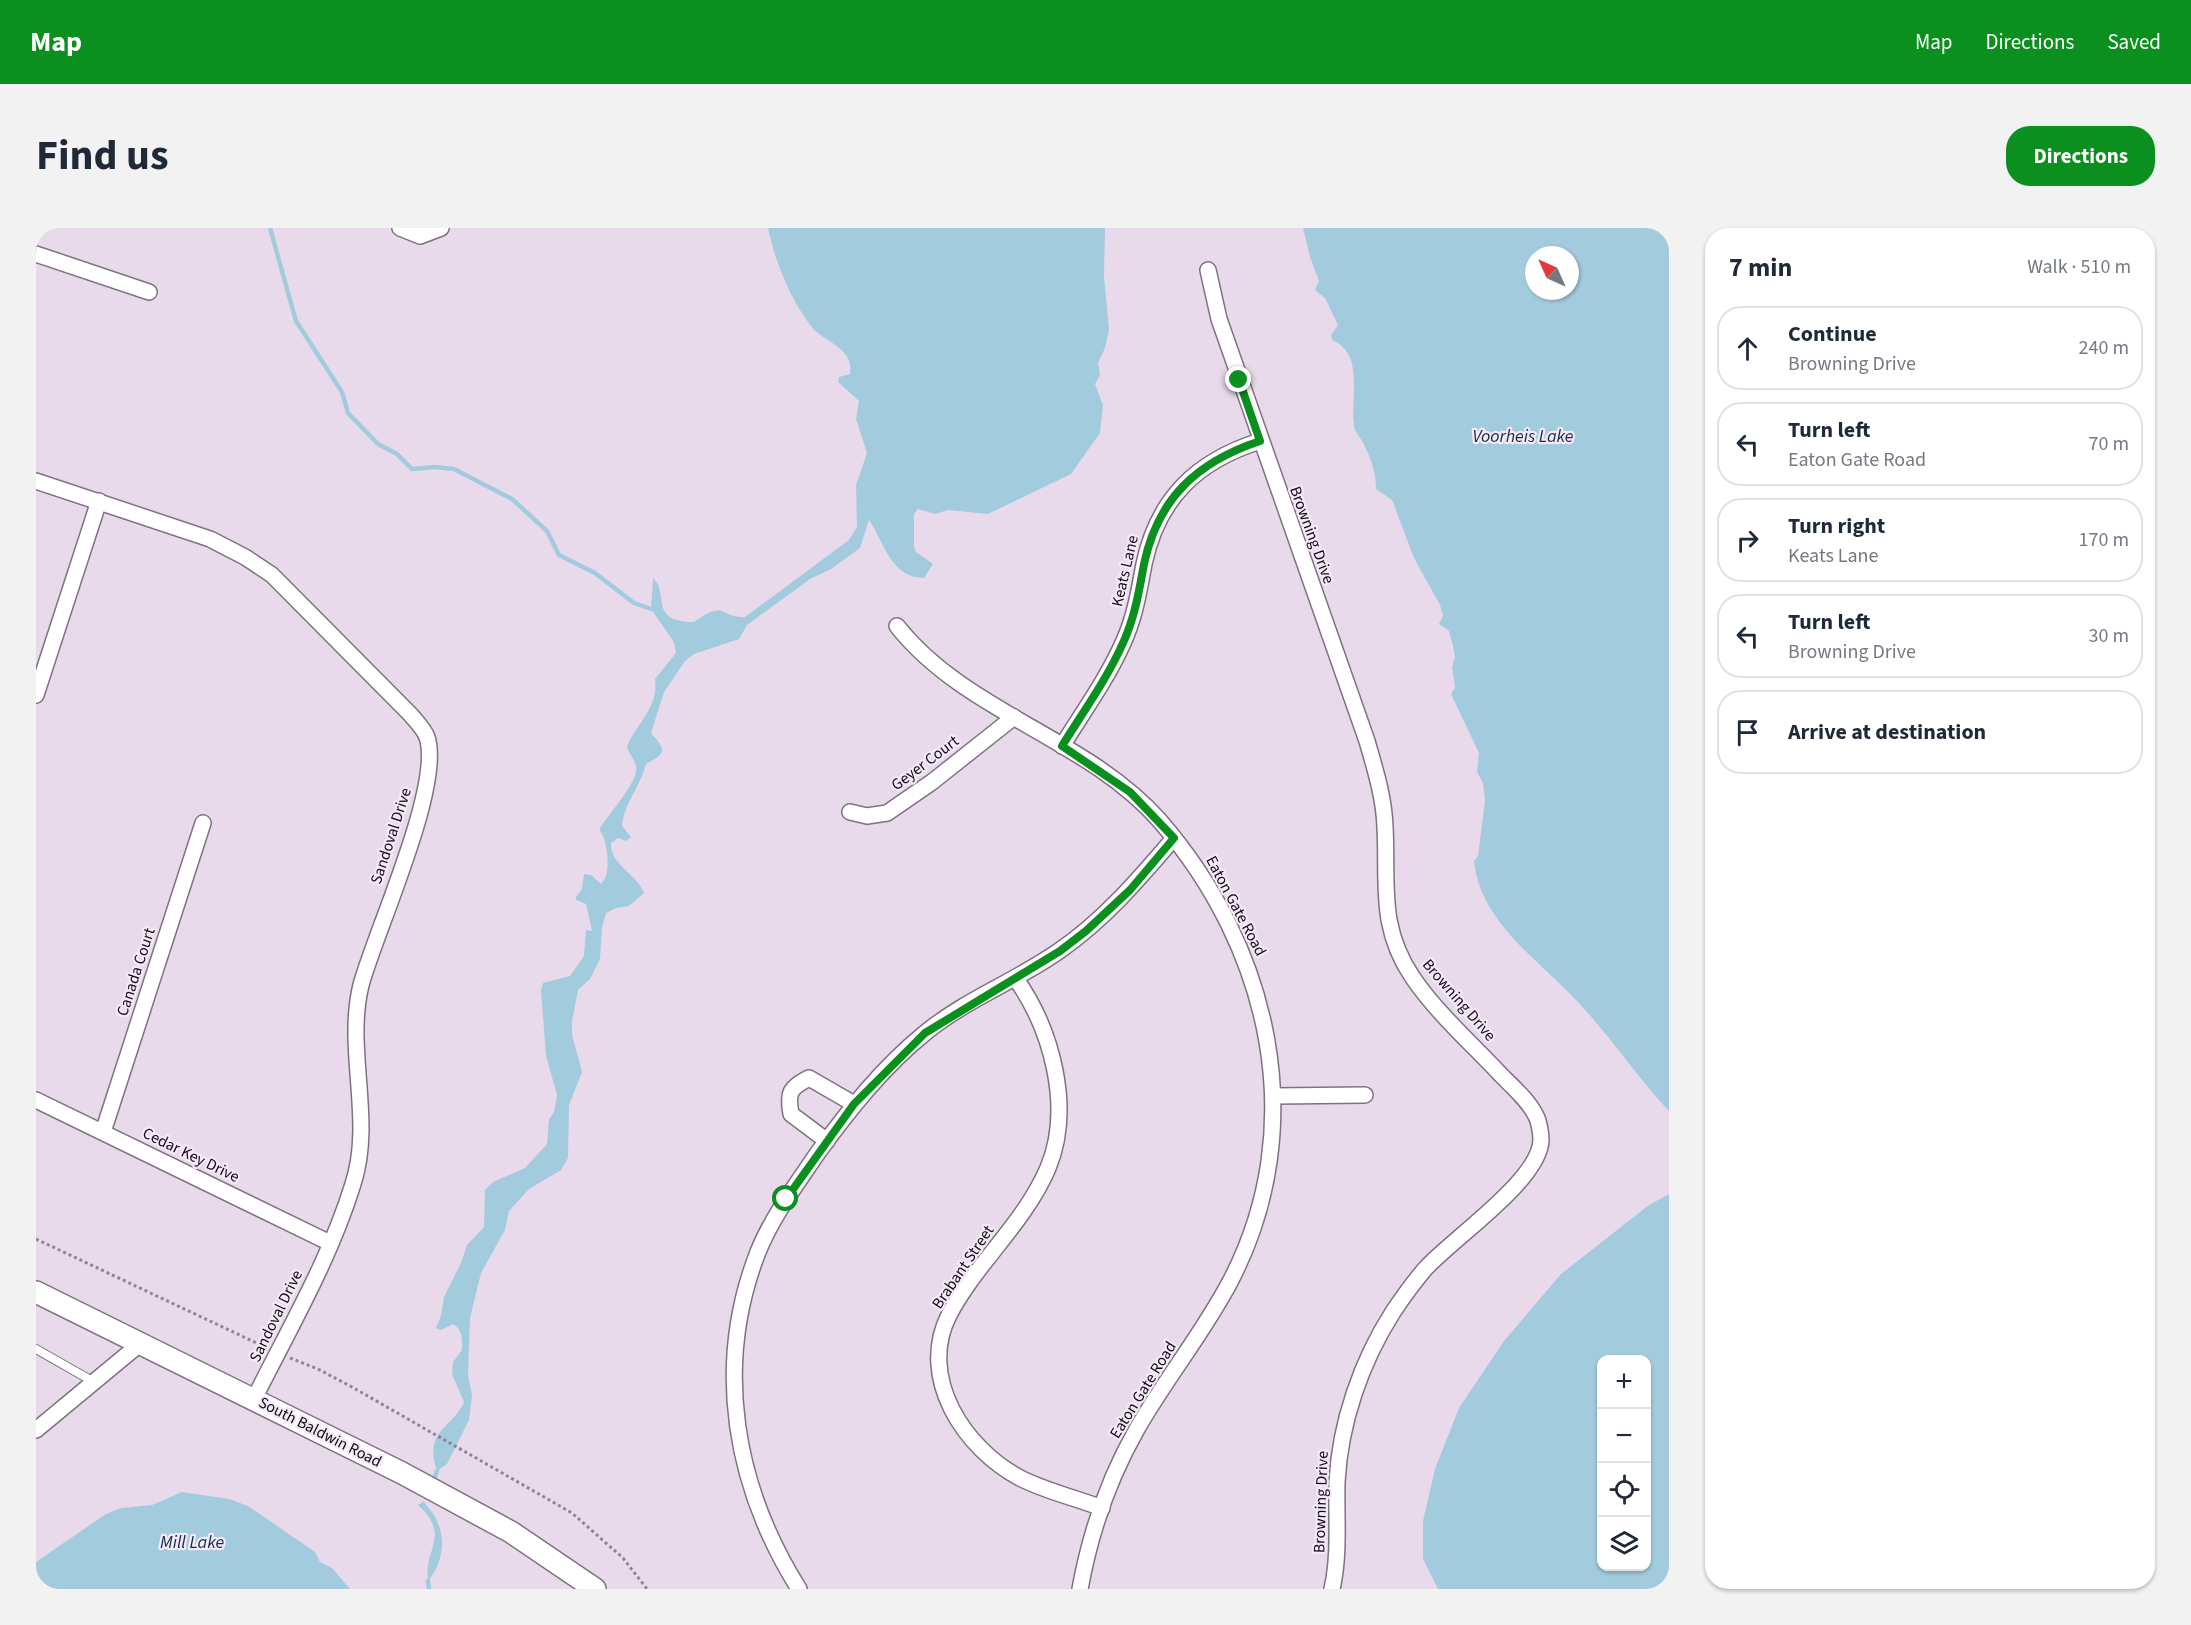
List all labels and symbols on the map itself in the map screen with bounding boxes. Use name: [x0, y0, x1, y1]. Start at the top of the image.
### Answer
north arrow: [1525, 246, 1579, 300]
route end: [1225, 366, 1251, 392]
water label: Voorheis Lake: [1473, 424, 1574, 449]
street label: Browning Drive: [1284, 483, 1340, 587]
street label: Keats Lane: [1106, 533, 1144, 609]
street label: Geyer Court: [887, 730, 964, 796]
street label: Sandoval Drive: [365, 785, 417, 887]
street label: Eaton Gate Road: [1200, 852, 1272, 960]
street label: Canada Court: [111, 924, 161, 1019]
street label: Browning Drive: [1417, 954, 1501, 1046]
street label: Cedar Key Drive: [139, 1122, 243, 1188]
route start: [772, 1185, 798, 1211]
street label: Brabant Street: [927, 1220, 1000, 1313]
street label: Sandoval Drive: [244, 1266, 308, 1366]
street label: Eaton Gate Road: [1104, 1337, 1182, 1443]
street label: South Baldwin Road: [255, 1391, 385, 1473]
street label: Browning Drive: [1308, 1450, 1334, 1554]
water label: Mill Lake: [160, 1530, 224, 1555]

